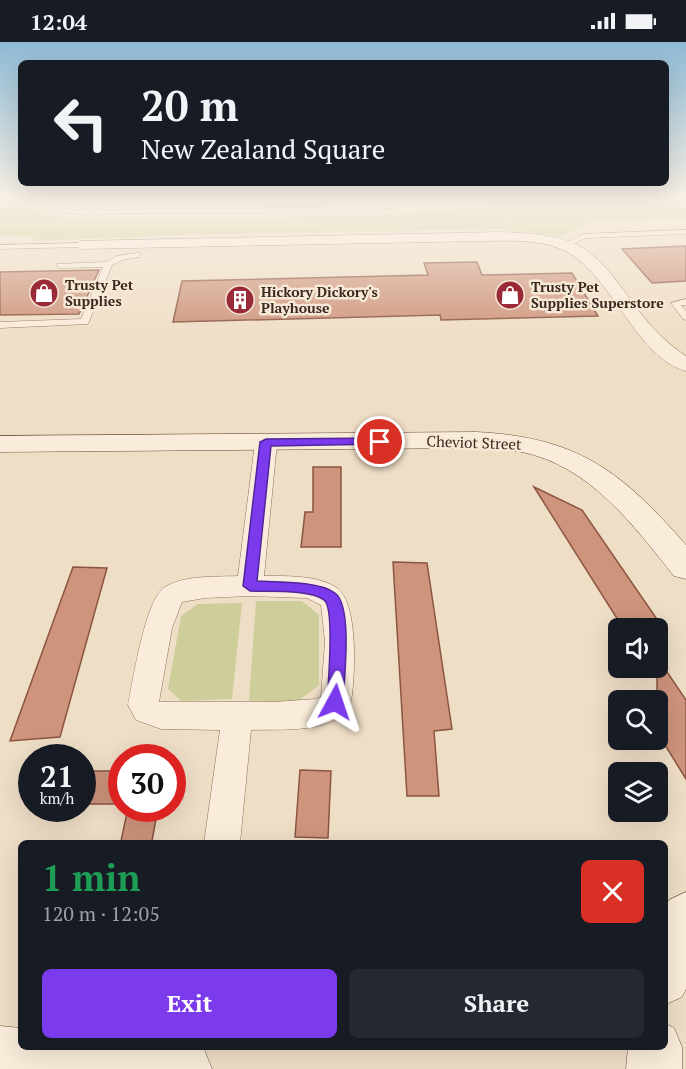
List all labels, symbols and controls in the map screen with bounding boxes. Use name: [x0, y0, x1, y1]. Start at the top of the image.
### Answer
text: 12:04: [30, 7, 87, 36]
text: 20 m: [141, 77, 239, 133]
icon: left: [42, 84, 120, 162]
text: New Zealand Square: [141, 131, 385, 167]
place label: Trusty Pet Supplies: [65, 275, 134, 310]
shop icon: Trusty Pet Supplies: [28, 277, 60, 309]
place label: Trusty Pet Supplies Superstore: [531, 277, 664, 312]
shop icon: Trusty Pet Supplies Superstore: [494, 279, 526, 311]
place label: Hickory Dickory's Playhouse: [261, 282, 378, 317]
building icon: Hickory Dickory's Playhouse: [224, 284, 256, 316]
pin: [354, 416, 405, 467]
icon: arrive: [363, 425, 396, 458]
street label: Cheviot Street: [426, 430, 522, 454]
map controls: [608, 618, 668, 822]
button: sound: [608, 618, 668, 678]
position arrow: [303, 670, 367, 734]
button: search: [608, 690, 668, 750]
speed limit sign: 30: [108, 744, 186, 822]
text: 21: [40, 756, 74, 796]
button: layers: [608, 762, 668, 822]
text: km/h: [40, 788, 74, 808]
text: 1 min: [42, 854, 140, 901]
button: close: [581, 860, 644, 923]
text: 120 m · 12:05: [42, 900, 160, 927]
button: Exit: [42, 969, 337, 1038]
button: Share: [349, 969, 644, 1038]

